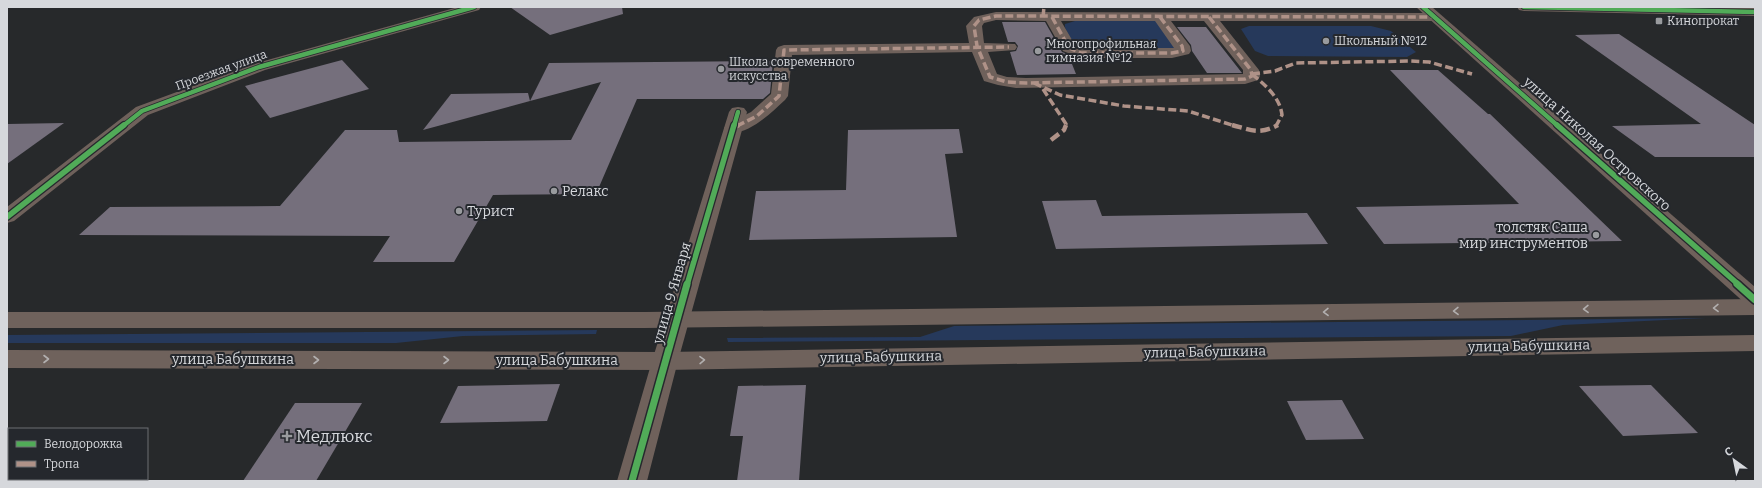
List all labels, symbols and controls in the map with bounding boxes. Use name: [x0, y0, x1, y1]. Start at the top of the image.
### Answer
place label: Кинопрокат: [1667, 14, 1739, 28]
marker: Кинопрокат: [1654, 16, 1664, 26]
place label: Школьный №12: [1334, 34, 1427, 48]
marker: Школьный №12: [1321, 36, 1331, 46]
place label: Многопрофильная гимназия №12: [1046, 37, 1157, 65]
marker: Многопрофильная гимназия №12: [1033, 46, 1043, 56]
street label: Проезжая улица: [173, 47, 269, 93]
place label: Школа современного искусства: [729, 55, 855, 83]
marker: Школа современного искусства: [716, 64, 726, 74]
street label: улица Николая Островского: [1519, 73, 1674, 215]
place label: Релакс: [562, 183, 608, 200]
marker: Релакс: [549, 186, 559, 196]
place label: Турист: [467, 203, 514, 220]
marker: Турист: [454, 206, 464, 216]
place label: толстяк Саша мир инструментов: [1459, 219, 1588, 252]
marker: толстяк Саша мир инструментов: [1591, 230, 1601, 240]
street label: улица 9 Января: [649, 240, 695, 347]
one-way arrow: [1713, 304, 1719, 312]
one-way arrow: [1583, 305, 1589, 313]
one-way arrow: [1453, 306, 1459, 315]
one-way arrow: [1323, 308, 1329, 316]
street label: улица Бабушкина: [1467, 336, 1590, 356]
street label: улица Бабушкина: [1143, 342, 1266, 362]
street label: улица Бабушкина: [819, 347, 942, 367]
street label: улица Бабушкина: [171, 351, 294, 368]
street label: улица Бабушкина: [495, 352, 618, 369]
one-way arrow: [43, 355, 49, 363]
one-way arrow: [313, 356, 319, 364]
one-way arrow: [443, 356, 449, 364]
one-way arrow: [699, 356, 705, 364]
place label: Медлюкс: [296, 426, 373, 447]
legend: [8, 428, 148, 480]
marker: Медлюкс: [281, 430, 293, 442]
text: Велодорожка: [44, 437, 123, 451]
north arrow: [1714, 440, 1754, 480]
text: С: [1722, 445, 1735, 459]
text: Тропа: [44, 457, 80, 471]

